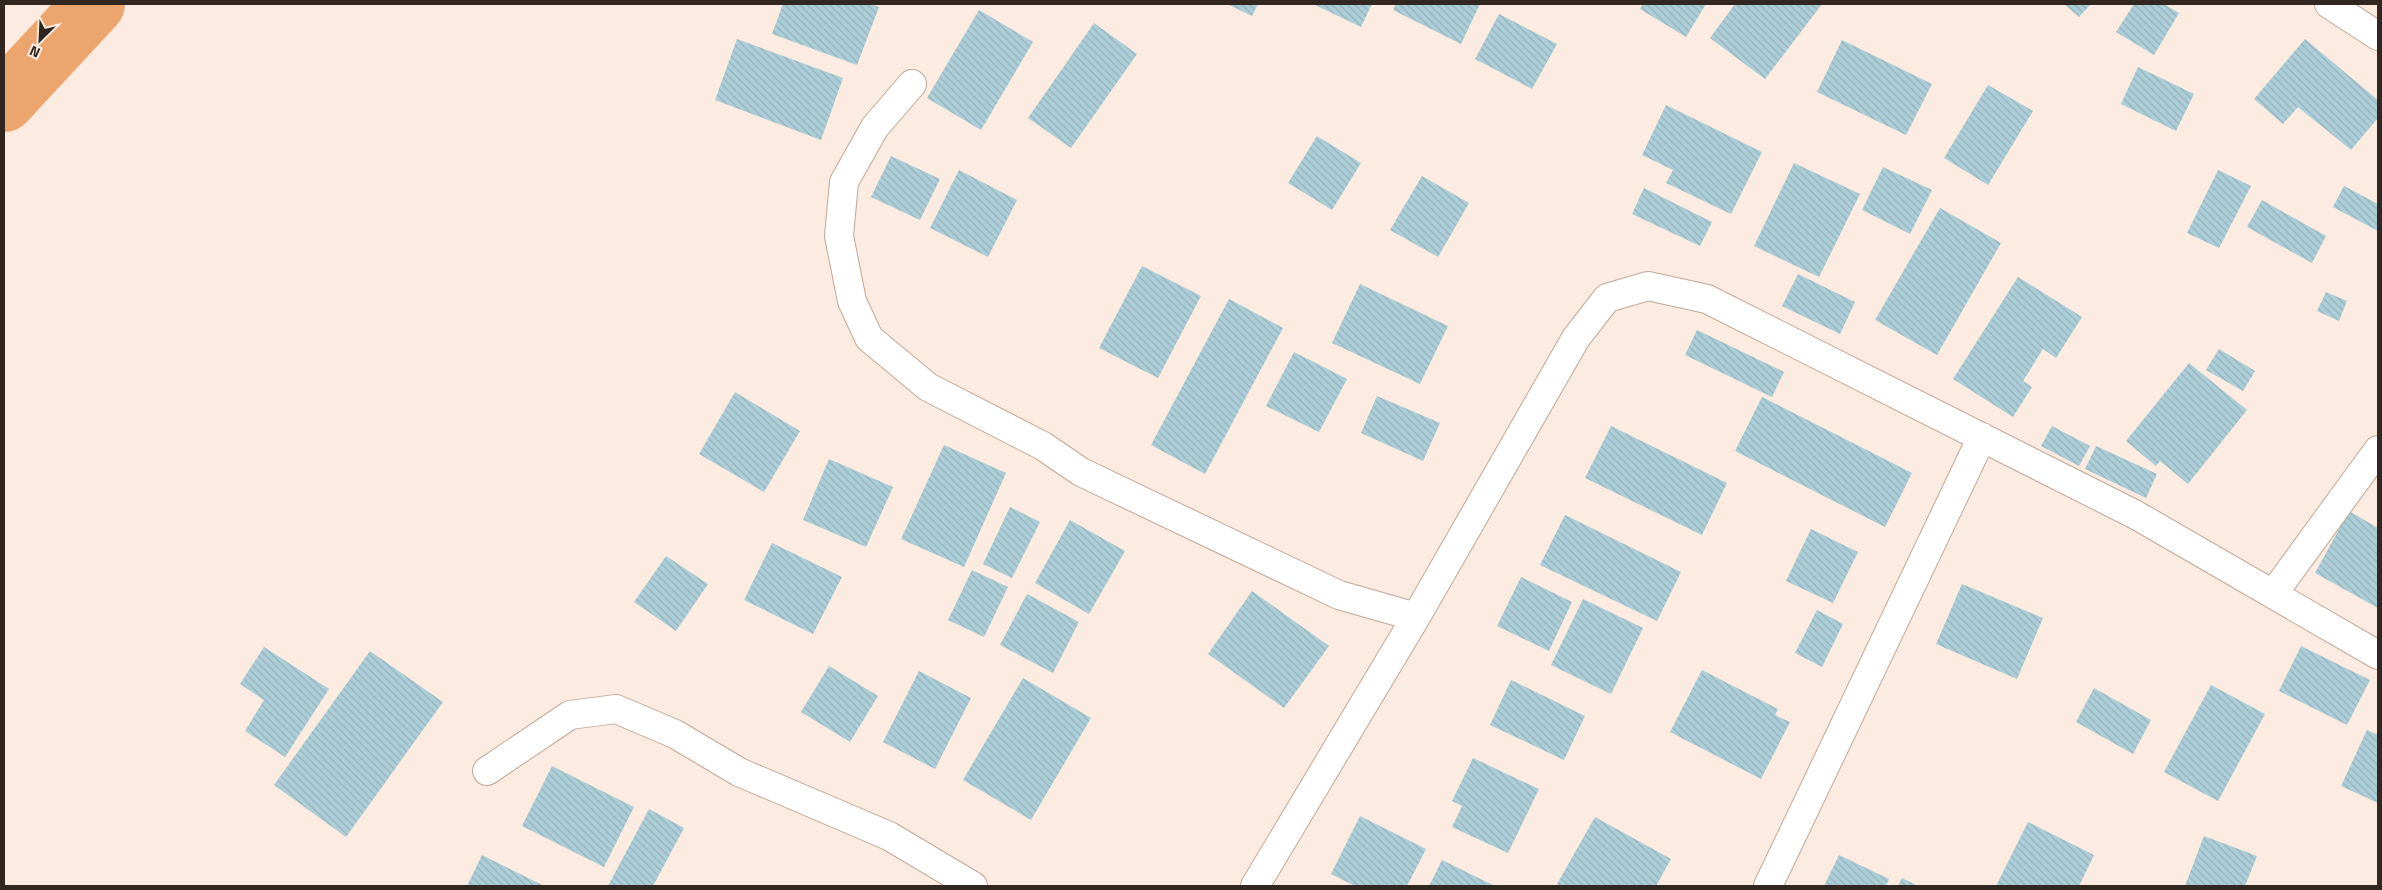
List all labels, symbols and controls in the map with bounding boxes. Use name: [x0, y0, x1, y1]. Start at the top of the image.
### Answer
north arrow: [15, 15, 65, 65]
text: N: [26, 41, 43, 64]

